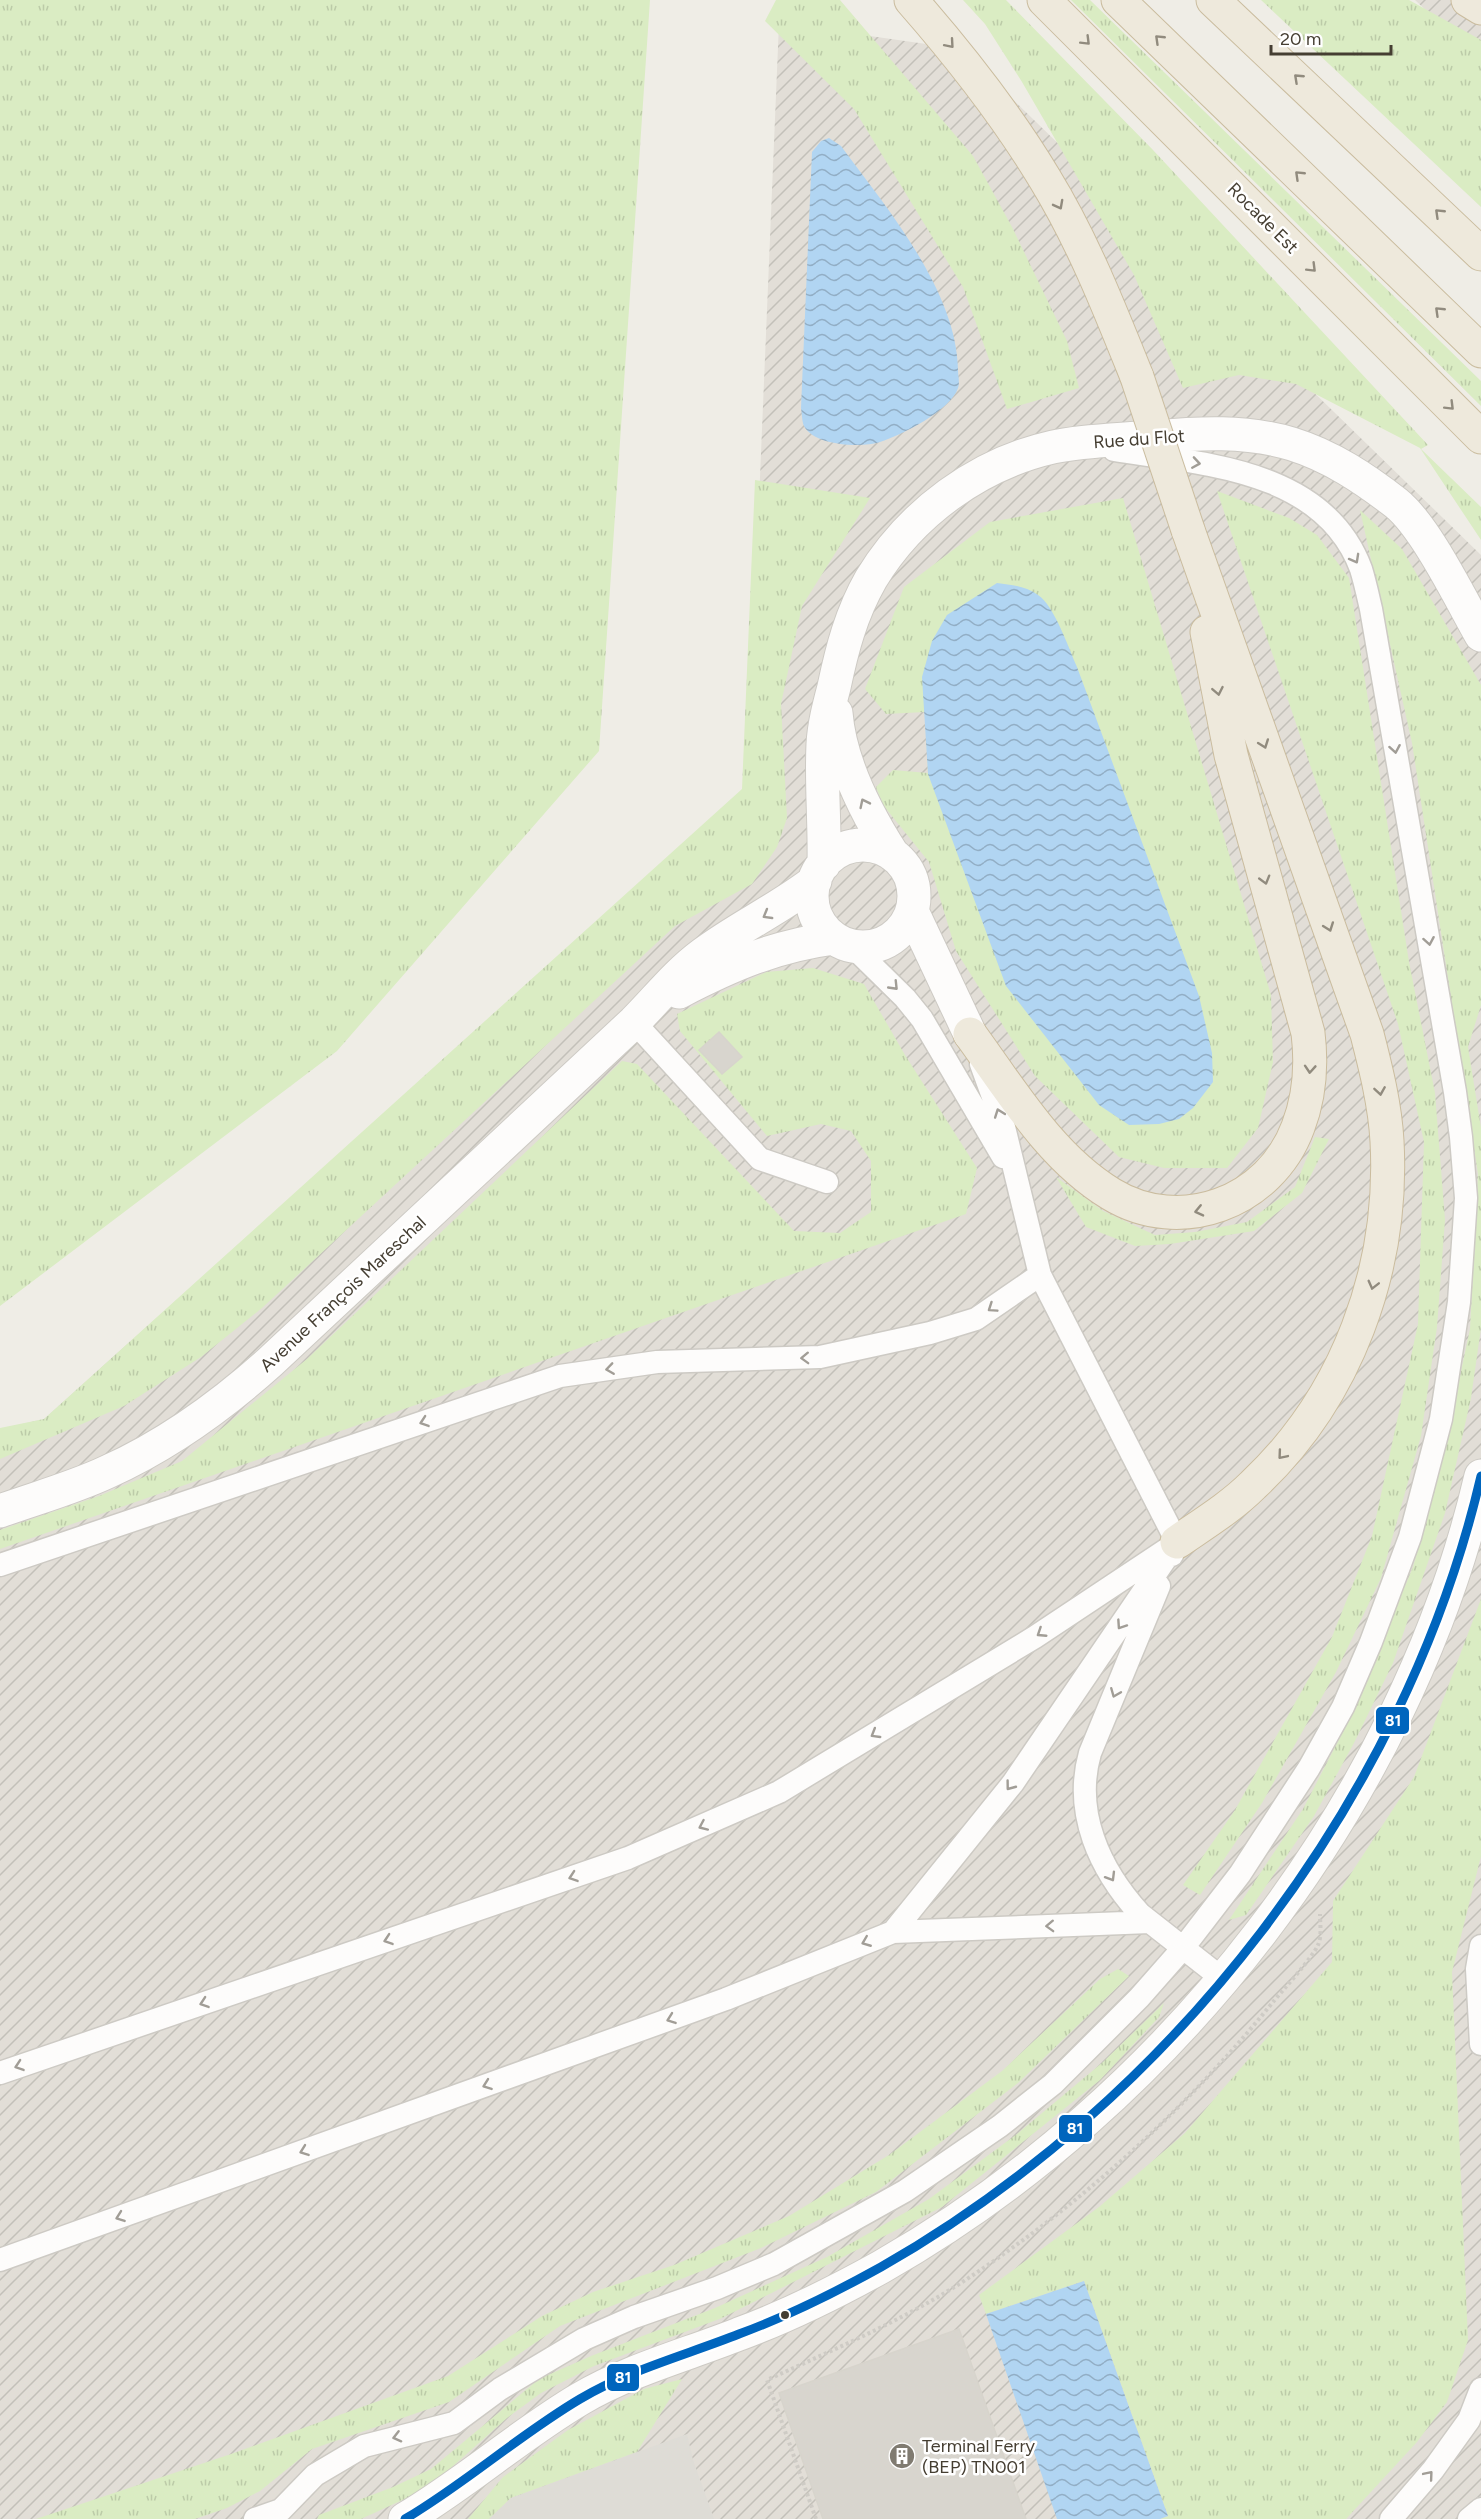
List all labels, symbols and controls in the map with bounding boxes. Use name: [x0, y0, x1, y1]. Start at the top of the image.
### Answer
scale bar: [1271, 18, 1391, 56]
text: 20 m: [1280, 28, 1321, 50]
one-way arrow: [1078, 34, 1089, 45]
one-way arrow: [1155, 36, 1166, 47]
one-way arrow: [943, 37, 954, 48]
one-way arrow: [1295, 75, 1306, 86]
one-way arrow: [1295, 171, 1305, 182]
street label: Rocade Est: [1223, 178, 1303, 258]
one-way arrow: [1052, 199, 1063, 209]
one-way arrow: [1435, 210, 1446, 221]
one-way arrow: [1305, 261, 1316, 272]
one-way arrow: [1435, 307, 1446, 318]
one-way arrow: [1443, 399, 1454, 410]
street label: Rue du Flot: [1093, 425, 1186, 453]
one-way arrow: [1191, 456, 1200, 468]
one-way arrow: [1348, 553, 1359, 563]
one-way arrow: [1211, 686, 1224, 696]
one-way arrow: [1256, 738, 1269, 748]
one-way arrow: [1388, 744, 1401, 754]
one-way arrow: [860, 799, 872, 810]
one-way arrow: [1258, 874, 1270, 885]
one-way arrow: [763, 907, 773, 919]
one-way arrow: [1322, 921, 1335, 932]
one-way arrow: [1422, 936, 1435, 946]
one-way arrow: [886, 978, 897, 989]
one-way arrow: [1304, 1064, 1317, 1073]
one-way arrow: [1374, 1087, 1386, 1096]
one-way arrow: [993, 1108, 1006, 1119]
one-way arrow: [1195, 1204, 1205, 1217]
street label: Avenue François Mareschal: [255, 1211, 431, 1377]
one-way arrow: [1367, 1279, 1380, 1289]
one-way arrow: [987, 1301, 998, 1312]
one-way arrow: [800, 1352, 809, 1364]
one-way arrow: [606, 1362, 615, 1374]
one-way arrow: [419, 1415, 430, 1428]
one-way arrow: [1278, 1448, 1289, 1459]
one-way arrow: [1116, 1619, 1128, 1629]
one-way arrow: [1037, 1626, 1048, 1637]
one-way arrow: [1110, 1687, 1122, 1698]
line badge: 81: [1375, 1706, 1410, 1735]
text: 81: [1385, 1711, 1401, 1730]
one-way arrow: [871, 1727, 881, 1739]
one-way arrow: [1006, 1779, 1017, 1790]
one-way arrow: [698, 1818, 709, 1830]
one-way arrow: [568, 1870, 579, 1883]
one-way arrow: [1103, 1871, 1115, 1881]
one-way arrow: [1045, 1920, 1054, 1932]
one-way arrow: [383, 1933, 394, 1946]
one-way arrow: [861, 1935, 872, 1948]
one-way arrow: [199, 1996, 210, 2009]
one-way arrow: [666, 2011, 676, 2024]
one-way arrow: [14, 2059, 25, 2072]
one-way arrow: [482, 2077, 493, 2090]
line badge: 81: [1058, 2114, 1093, 2143]
text: 81: [1067, 2119, 1083, 2138]
one-way arrow: [299, 2143, 310, 2156]
one-way arrow: [115, 2209, 126, 2222]
unlabelled marker: [779, 2309, 791, 2321]
line badge: 81: [606, 2363, 640, 2392]
text: 81: [615, 2368, 631, 2387]
one-way arrow: [392, 2429, 402, 2442]
place label: Terminal Ferry (BEP) TN001: [922, 2435, 1036, 2478]
building icon: Terminal Ferry (BEP) TN001: [887, 2441, 917, 2471]
one-way arrow: [1422, 2470, 1433, 2481]

